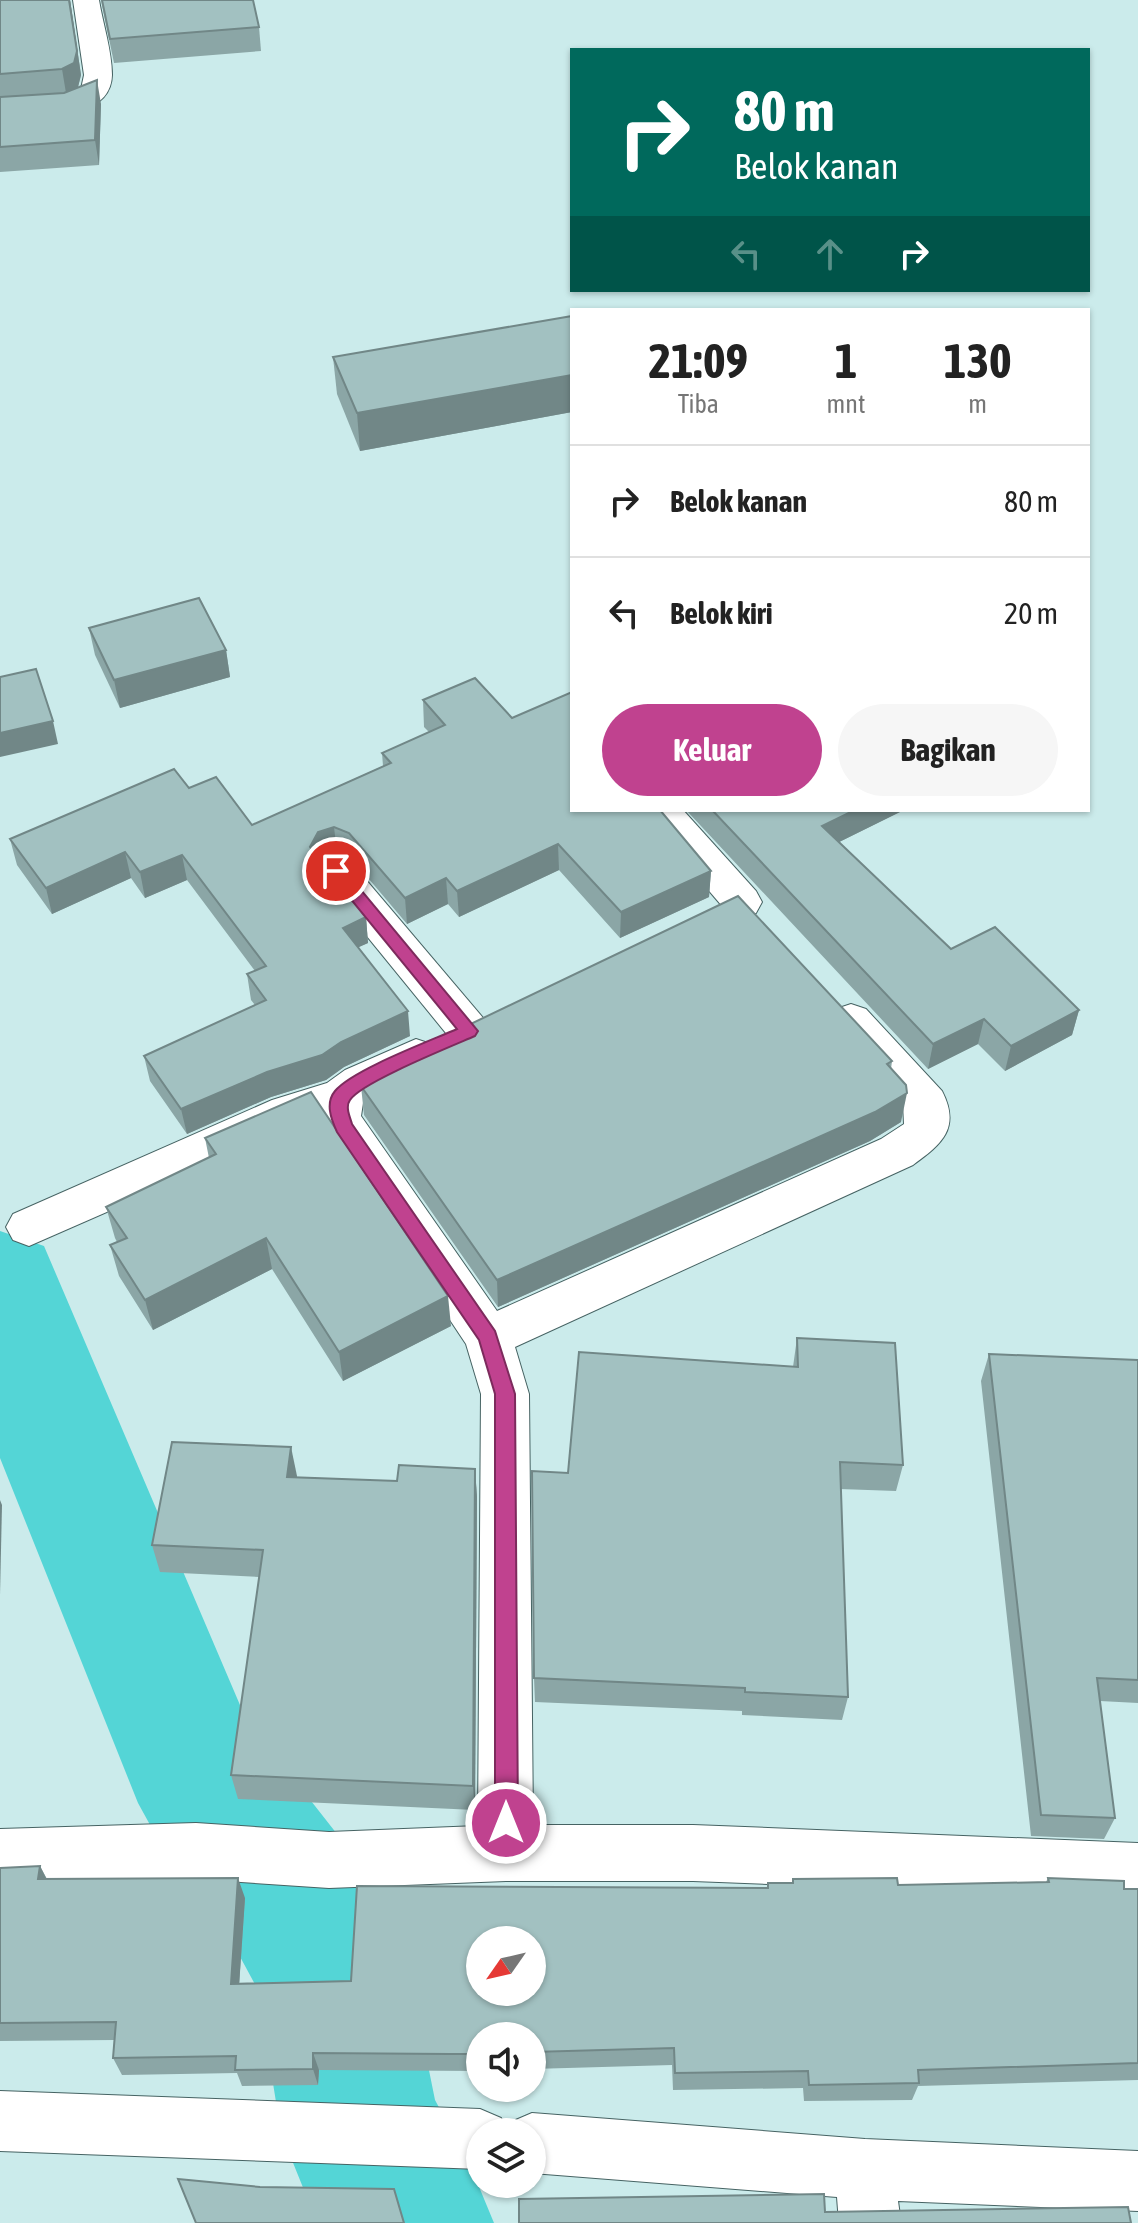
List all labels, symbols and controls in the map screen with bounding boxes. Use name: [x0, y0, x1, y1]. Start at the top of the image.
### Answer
text: 80 m: [734, 79, 835, 143]
icon: right: [602, 80, 706, 184]
text: Belok kanan: [734, 145, 899, 187]
icon: left: [724, 232, 768, 276]
icon: ahead: [808, 232, 852, 276]
icon: right: [892, 232, 936, 276]
text: 21:09: [648, 333, 748, 388]
text: 1: [835, 333, 857, 388]
text: 130: [944, 333, 1012, 388]
text: Tiba: [678, 389, 719, 419]
text: mnt: [827, 389, 865, 419]
text: m: [968, 389, 987, 419]
icon: right: [602, 479, 646, 523]
text: Belok kanan: [670, 484, 807, 518]
text: 80 m: [1004, 484, 1058, 518]
icon: left: [602, 591, 646, 635]
text: Belok kiri: [670, 596, 773, 630]
text: 20 m: [1004, 596, 1058, 630]
button: Keluar: [602, 704, 822, 796]
button: Bagikan: [838, 704, 1058, 796]
pin: [302, 837, 370, 905]
icon: arrive: [314, 849, 358, 893]
position arrow: [464, 1781, 548, 1865]
north arrow: [466, 1926, 546, 2006]
map controls: [466, 1926, 546, 2198]
button: sound: [466, 2022, 546, 2102]
button: layers: [466, 2118, 546, 2198]

